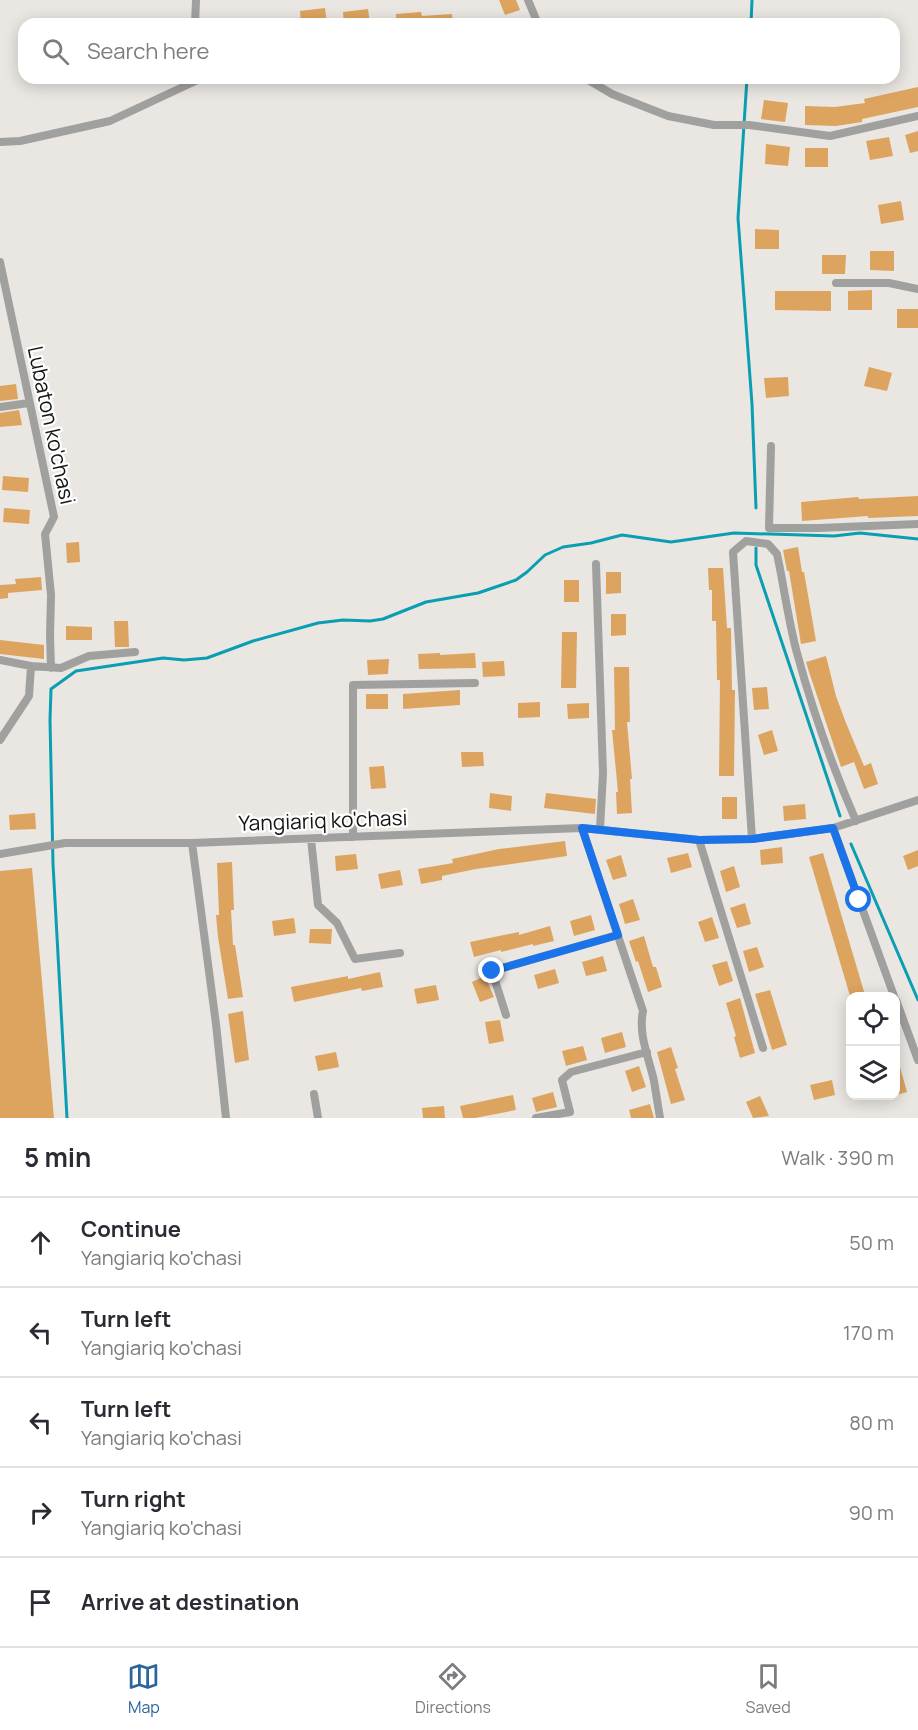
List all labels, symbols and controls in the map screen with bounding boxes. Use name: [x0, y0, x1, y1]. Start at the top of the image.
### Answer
search box: [18, 18, 900, 84]
icon: search: [39, 35, 72, 68]
text: Search here: [87, 36, 209, 66]
street label: Lubaton ko'chasi: [22, 343, 82, 507]
street label: Yangiariq ko'chasi: [238, 803, 408, 837]
route start: [845, 886, 871, 912]
route end: [478, 957, 504, 983]
map controls: [846, 992, 900, 1100]
button: locate: [846, 992, 900, 1046]
button: layers: [846, 1046, 900, 1100]
text: 5 min: [24, 1139, 91, 1175]
text: Walk · 390 m: [781, 1144, 894, 1171]
text: Continue: [81, 1214, 181, 1244]
icon: ahead: [24, 1226, 57, 1259]
text: 50 m: [849, 1229, 894, 1256]
text: Yangiariq ko'chasi: [81, 1244, 242, 1271]
text: Turn left: [81, 1304, 171, 1334]
icon: left: [24, 1316, 57, 1349]
text: 170 m: [843, 1319, 894, 1346]
text: Yangiariq ko'chasi: [81, 1334, 242, 1361]
text: Turn left: [81, 1394, 171, 1424]
icon: left: [24, 1406, 57, 1439]
text: 80 m: [849, 1409, 894, 1436]
text: Yangiariq ko'chasi: [81, 1424, 242, 1451]
text: Turn right: [81, 1484, 186, 1514]
icon: right: [24, 1496, 57, 1529]
text: 90 m: [848, 1499, 894, 1526]
text: Yangiariq ko'chasi: [81, 1514, 242, 1541]
icon: arrive: [24, 1586, 57, 1619]
text: Arrive at destination: [81, 1587, 299, 1617]
tab: Map: [127, 1660, 160, 1718]
tab: Directions: [415, 1660, 491, 1718]
tab: Saved: [746, 1660, 791, 1718]

